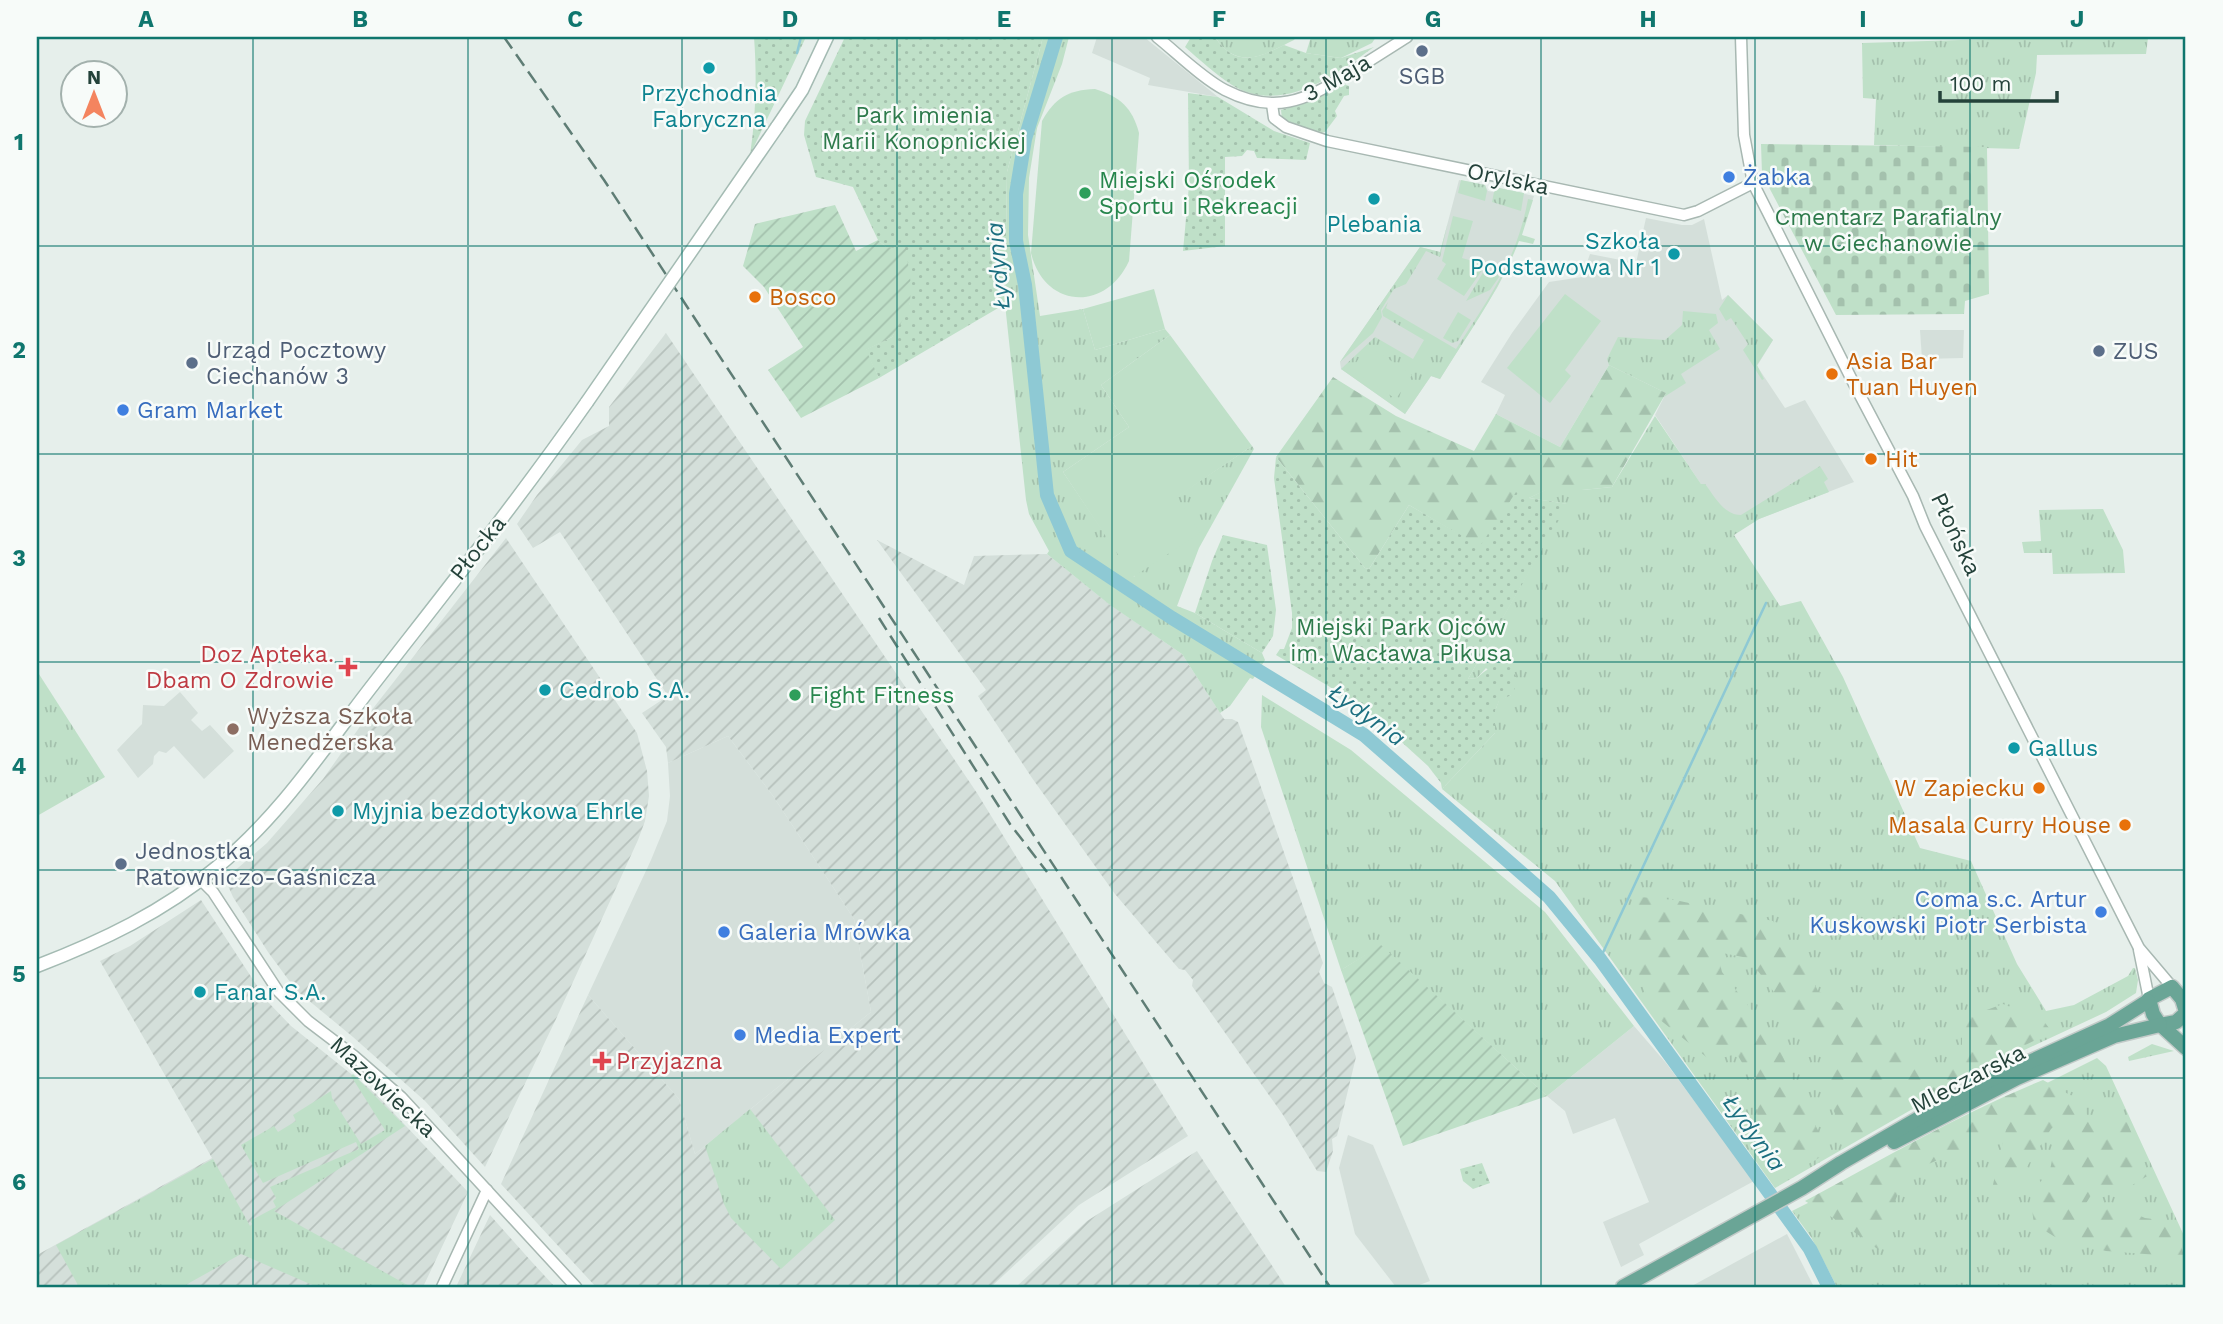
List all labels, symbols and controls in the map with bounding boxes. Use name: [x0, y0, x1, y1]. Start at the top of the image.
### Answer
text: A: [138, 6, 154, 33]
text: B: [352, 6, 368, 33]
text: C: [567, 6, 583, 33]
text: D: [782, 6, 798, 33]
text: E: [997, 6, 1011, 33]
text: F: [1212, 6, 1226, 33]
text: G: [1425, 6, 1441, 33]
text: H: [1639, 6, 1657, 33]
text: I: [1859, 6, 1867, 33]
text: J: [2070, 6, 2084, 33]
marker: SGB: [1414, 43, 1430, 59]
street label: 3 Maja: [1299, 49, 1375, 107]
north arrow: [60, 60, 130, 130]
marker: Przychodnia Fabryczna: [701, 60, 717, 76]
scale bar: [1940, 60, 2057, 104]
place label: SGB: [1399, 63, 1445, 90]
text: N: [87, 66, 101, 89]
text: 100 m: [1950, 71, 2012, 96]
place label: Przychodnia Fabryczna: [641, 80, 777, 133]
park label: Park imienia Marii Konopnickiej: [822, 102, 1026, 155]
text: 1: [14, 129, 24, 156]
street label: Orylska: [1464, 157, 1552, 201]
place label: Żabka: [1743, 164, 1811, 191]
place label: Miejski Ośrodek Sportu i Rekreacji: [1099, 167, 1298, 220]
marker: Żabka: [1721, 169, 1737, 185]
marker: Miejski Ośrodek Sportu i Rekreacji: [1077, 185, 1093, 201]
marker: Plebania: [1366, 191, 1382, 207]
park label: Cmentarz Parafialny w Ciechanowie: [1774, 204, 2002, 257]
place label: Plebania: [1326, 211, 1422, 238]
water label: Łydynia: [980, 221, 1016, 311]
place label: Szkoła Podstawowa Nr 1: [1470, 228, 1660, 281]
marker: Szkoła Podstawowa Nr 1: [1666, 246, 1682, 262]
place label: Bosco: [769, 284, 837, 311]
marker: Bosco: [747, 289, 763, 305]
text: 2: [12, 337, 26, 364]
place label: Urząd Pocztowy Ciechanów 3: [206, 337, 386, 390]
place label: ZUS: [2113, 338, 2159, 365]
marker: ZUS: [2091, 343, 2107, 359]
place label: Asia Bar Tuan Huyen: [1846, 348, 1978, 401]
marker: Urząd Pocztowy Ciechanów 3: [184, 355, 200, 371]
marker: Asia Bar Tuan Huyen: [1824, 366, 1840, 382]
place label: Gram Market: [137, 397, 283, 424]
marker: Gram Market: [115, 402, 131, 418]
place label: Hit: [1885, 446, 1918, 473]
marker: Hit: [1863, 451, 1879, 467]
street label: Płońska: [1925, 488, 1987, 580]
street label: Płocka: [444, 510, 512, 586]
text: 3: [12, 545, 26, 572]
park label: Miejski Park Ojców im. Wacława Pikusa: [1290, 614, 1512, 667]
place label: Doz Apteka. Dbam O Zdrowie: [146, 641, 334, 694]
marker: Doz Apteka. Dbam O Zdrowie: [340, 659, 356, 675]
place label: Cedrob S.A.: [559, 677, 690, 704]
water label: Łydynia: [1323, 678, 1411, 752]
marker: Cedrob S.A.: [537, 682, 553, 698]
place label: Fight Fitness: [809, 682, 954, 709]
marker: Fight Fitness: [787, 687, 803, 703]
place label: Wyższa Szkoła Menedżerska: [247, 703, 413, 756]
marker: Wyższa Szkoła Menedżerska: [225, 721, 241, 737]
place label: Gallus: [2028, 735, 2098, 762]
marker: Gallus: [2006, 740, 2022, 756]
text: 4: [12, 753, 27, 780]
place label: W Zapiecku: [1894, 775, 2025, 802]
marker: W Zapiecku: [2031, 780, 2047, 796]
place label: Myjnia bezdotykowa Ehrle: [352, 798, 644, 825]
marker: Myjnia bezdotykowa Ehrle: [330, 803, 346, 819]
place label: Masala Curry House: [1888, 812, 2111, 839]
marker: Masala Curry House: [2117, 817, 2133, 833]
place label: Jednostka Ratowniczo-Gaśnicza: [135, 838, 376, 891]
marker: Jednostka Ratowniczo-Gaśnicza: [113, 856, 129, 872]
place label: Coma s.c. Artur Kuskowski Piotr Serbista: [1809, 886, 2087, 939]
marker: Coma s.c. Artur Kuskowski Piotr Serbista: [2093, 904, 2109, 920]
place label: Galeria Mrówka: [738, 919, 911, 946]
marker: Galeria Mrówka: [716, 924, 732, 940]
text: 5: [12, 961, 26, 988]
place label: Fanar S.A.: [214, 979, 326, 1006]
marker: Fanar S.A.: [192, 984, 208, 1000]
place label: Media Expert: [754, 1022, 901, 1049]
marker: Media Expert: [732, 1027, 748, 1043]
street label: Mazowiecka: [324, 1031, 442, 1143]
street label: Mleczarska: [1906, 1039, 2030, 1119]
place label: Przyjazna: [616, 1048, 722, 1075]
marker: Przyjazna: [594, 1053, 610, 1069]
water label: Łydynia: [1717, 1089, 1791, 1177]
text: 6: [12, 1169, 26, 1196]

